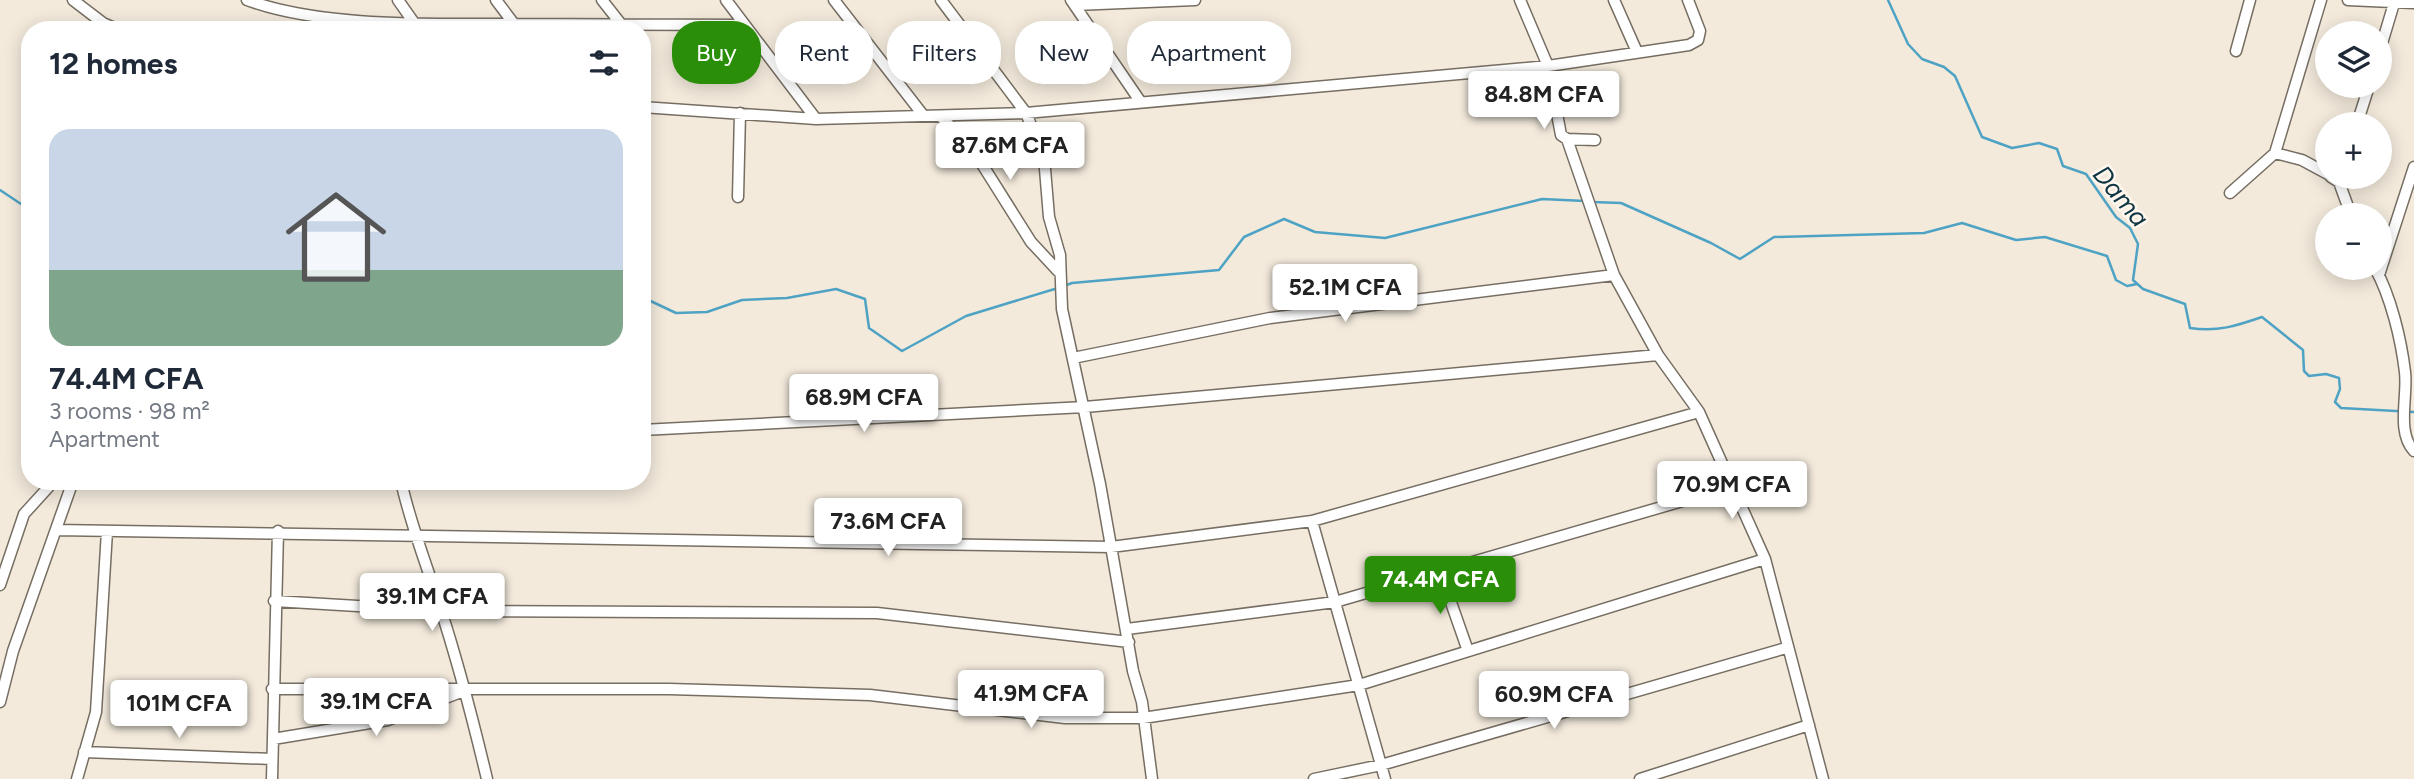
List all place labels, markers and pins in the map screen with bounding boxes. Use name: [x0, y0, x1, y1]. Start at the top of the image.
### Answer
pin: 84.8M CFA: [1464, 72, 1624, 131]
pin: 87.6M CFA: [930, 122, 1090, 182]
pin: 52.1M CFA: [1265, 264, 1425, 324]
pin: 68.9M CFA: [784, 374, 944, 434]
pin: 70.9M CFA: [1652, 462, 1812, 521]
pin: 73.6M CFA: [808, 498, 968, 558]
pin: 74.4M CFA: [1360, 556, 1520, 616]
pin: 39.1M CFA: [352, 574, 512, 633]
pin: 41.9M CFA: [951, 670, 1111, 730]
pin: 60.9M CFA: [1474, 672, 1634, 731]
pin: 39.1M CFA: [296, 678, 456, 738]
pin: 101M CFA: [107, 680, 251, 740]

